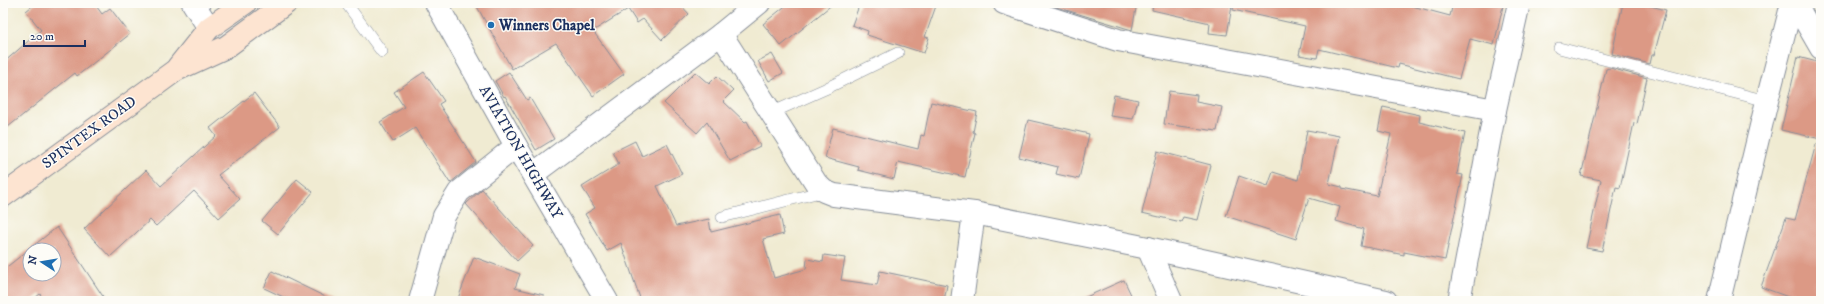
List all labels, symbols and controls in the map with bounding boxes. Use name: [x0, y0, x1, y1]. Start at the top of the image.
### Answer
place label: Winners Chapel: [498, 16, 595, 35]
marker: Winners Chapel: [486, 20, 496, 30]
scale bar: [24, 22, 85, 48]
text: 20 m: [30, 29, 54, 44]
street label: AVIATION HIGHWAY: [475, 82, 567, 223]
street label: SPINTEX ROAD: [38, 92, 140, 173]
north arrow: [22, 242, 62, 282]
text: N: [25, 254, 41, 266]

